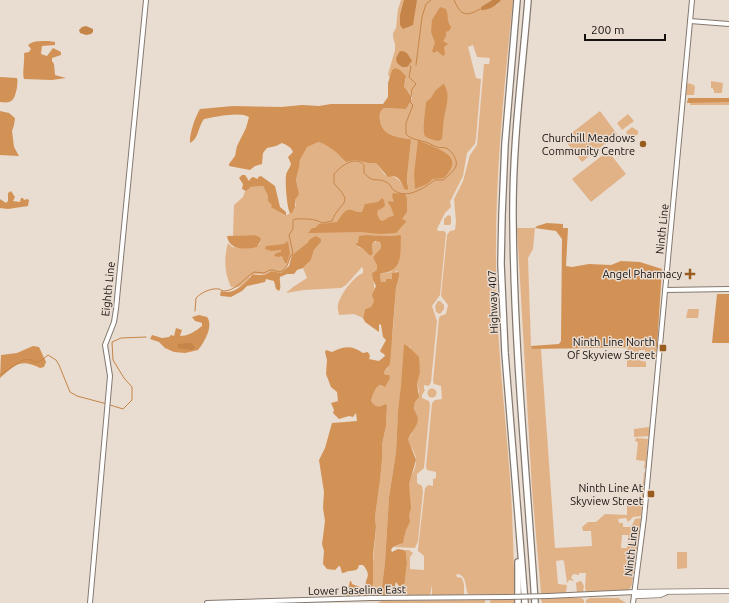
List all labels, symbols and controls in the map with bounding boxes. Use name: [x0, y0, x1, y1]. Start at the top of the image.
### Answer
scale bar: [585, 16, 665, 42]
text: 200 m: [591, 23, 624, 36]
place label: Churchill Meadows Community Centre: [542, 132, 635, 157]
marker: Churchill Meadows Community Centre: [638, 139, 648, 149]
street label: Ninth Line: [653, 203, 671, 255]
street label: Eighth Line: [99, 261, 117, 317]
place label: Angel Pharmacy: [602, 268, 683, 280]
marker: Angel Pharmacy: [685, 269, 695, 279]
street label: Highway 407: [486, 270, 500, 334]
place label: Ninth Line North Of Skyview Street: [567, 336, 656, 361]
marker: Ninth Line North Of Skyview Street: [658, 343, 668, 353]
place label: Ninth Line At Skyview Street: [570, 482, 644, 507]
marker: Ninth Line At Skyview Street: [646, 489, 656, 499]
street label: Ninth Line: [622, 525, 640, 577]
street label: Lower Baseline East: [308, 583, 407, 597]

